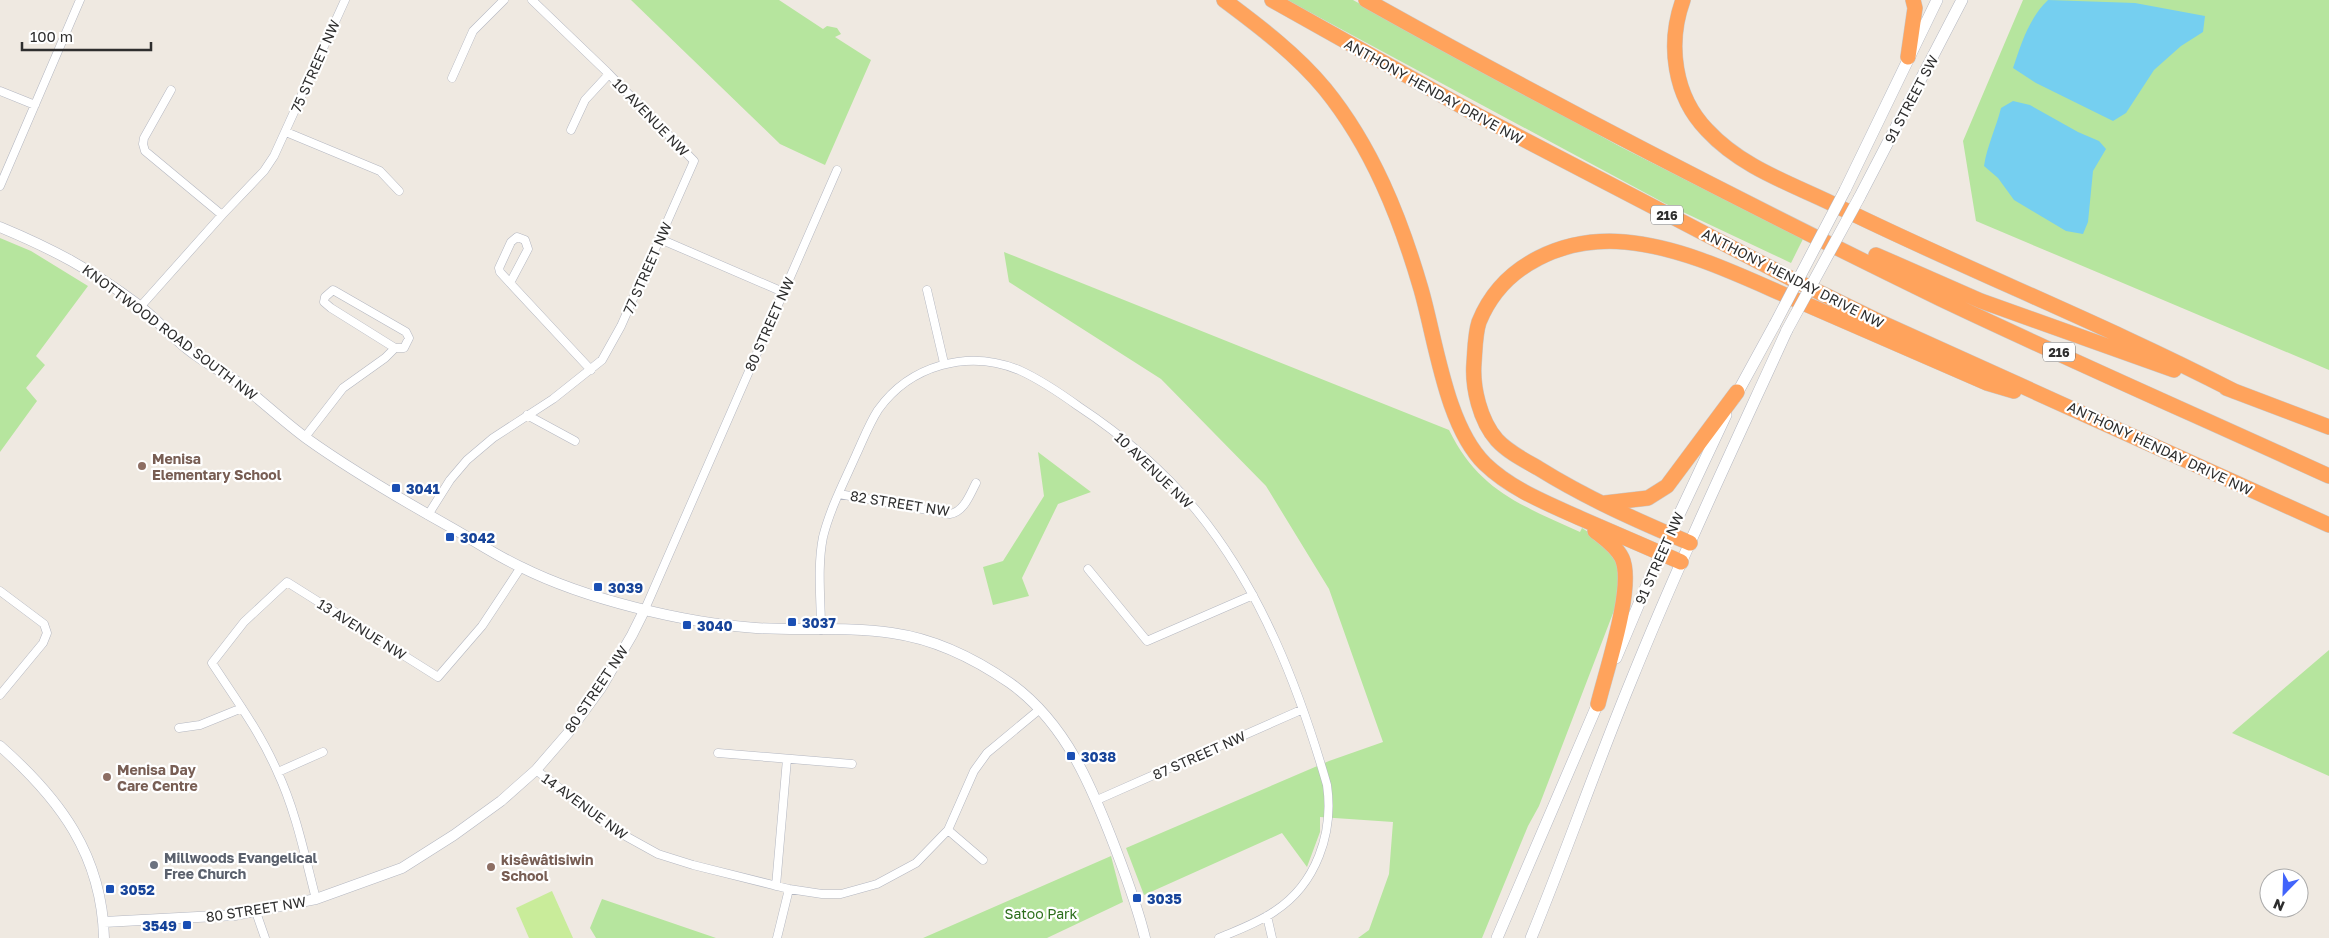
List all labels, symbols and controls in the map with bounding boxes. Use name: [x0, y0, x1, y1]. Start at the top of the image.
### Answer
street label: 75 STREET NW: [287, 17, 343, 115]
scale bar: [22, 20, 151, 52]
text: 100 m: [30, 27, 73, 45]
street label: ANTHONY HENDAY DRIVE NW: [1342, 35, 1527, 148]
street label: 91 STREET SW: [1881, 52, 1942, 146]
street label: 10 AVENUE NW: [609, 74, 693, 160]
road number: 216: [1651, 206, 1683, 224]
street label: 77 STREET NW: [619, 219, 675, 317]
street label: ANTHONY HENDAY DRIVE NW: [1699, 225, 1887, 332]
street label: KNOTTWOOD ROAD SOUTH NW: [79, 261, 261, 404]
street label: 80 STREET NW: [741, 274, 798, 374]
road number: 216: [2043, 342, 2075, 362]
street label: ANTHONY HENDAY DRIVE NW: [2065, 398, 2256, 499]
street label: 10 AVENUE NW: [1111, 428, 1197, 512]
place label: Menisa Elementary School: [152, 450, 282, 483]
marker: Menisa Elementary School: [136, 460, 148, 472]
place label: 3041: [406, 480, 440, 497]
marker: 3041: [390, 482, 402, 494]
street label: 82 STREET NW: [849, 487, 952, 519]
street label: 91 STREET NW: [1631, 509, 1687, 607]
place label: 3042: [460, 529, 495, 546]
marker: 3042: [444, 531, 456, 543]
place label: 3039: [608, 579, 643, 596]
marker: 3039: [592, 581, 604, 593]
street label: 13 AVENUE NW: [314, 595, 410, 663]
place label: 3037: [802, 614, 836, 631]
marker: 3037: [786, 616, 798, 628]
place label: 3040: [697, 617, 733, 634]
marker: 3040: [681, 619, 693, 631]
street label: 80 STREET NW: [561, 642, 632, 736]
street label: 87 STREET NW: [1150, 727, 1249, 783]
place label: 3038: [1081, 748, 1116, 765]
marker: 3038: [1065, 750, 1077, 762]
place label: Menisa Day Care Centre: [117, 761, 198, 794]
street label: 14 AVENUE NW: [539, 769, 632, 843]
marker: Menisa Day Care Centre: [101, 771, 113, 783]
place label: Millwoods Evangelical Free Church: [164, 849, 318, 882]
place label: kisêwâtisiwin School: [501, 851, 593, 884]
marker: Millwoods Evangelical Free Church: [148, 859, 160, 871]
marker: kisêwâtisiwin School: [485, 861, 497, 873]
north arrow: [2259, 868, 2309, 918]
place label: 3052: [120, 881, 155, 898]
marker: 3052: [104, 883, 116, 895]
place label: 3035: [1147, 890, 1182, 907]
marker: 3035: [1131, 892, 1143, 904]
street label: 80 STREET NW: [205, 893, 308, 925]
text: N: [2271, 896, 2287, 915]
park label: Satoo Park: [1005, 905, 1078, 922]
place label: 3549: [142, 917, 177, 934]
marker: 3549: [181, 919, 193, 931]

